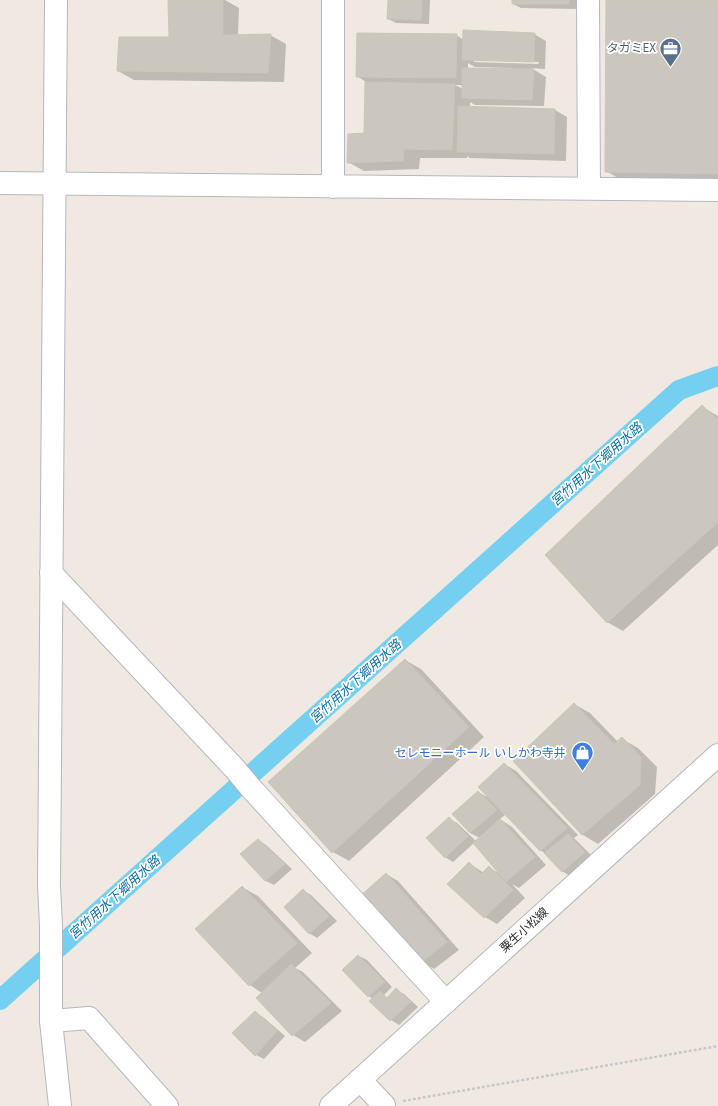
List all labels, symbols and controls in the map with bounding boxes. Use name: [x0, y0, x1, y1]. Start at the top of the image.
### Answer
office icon: タガミEX: [658, 35, 684, 68]
place label: タガミEX: [607, 39, 656, 57]
water label: 宮竹用水下郷用水路: [546, 418, 647, 511]
water label: 宮竹用水下郷用水路: [305, 635, 406, 728]
shop icon: セレモニーホール いしかわ寺井: [569, 740, 595, 773]
place label: セレモニーホール いしかわ寺井: [394, 744, 566, 762]
water label: 宮竹用水下郷用水路: [64, 851, 165, 944]
street label: 粟生小松線: [496, 903, 552, 957]

